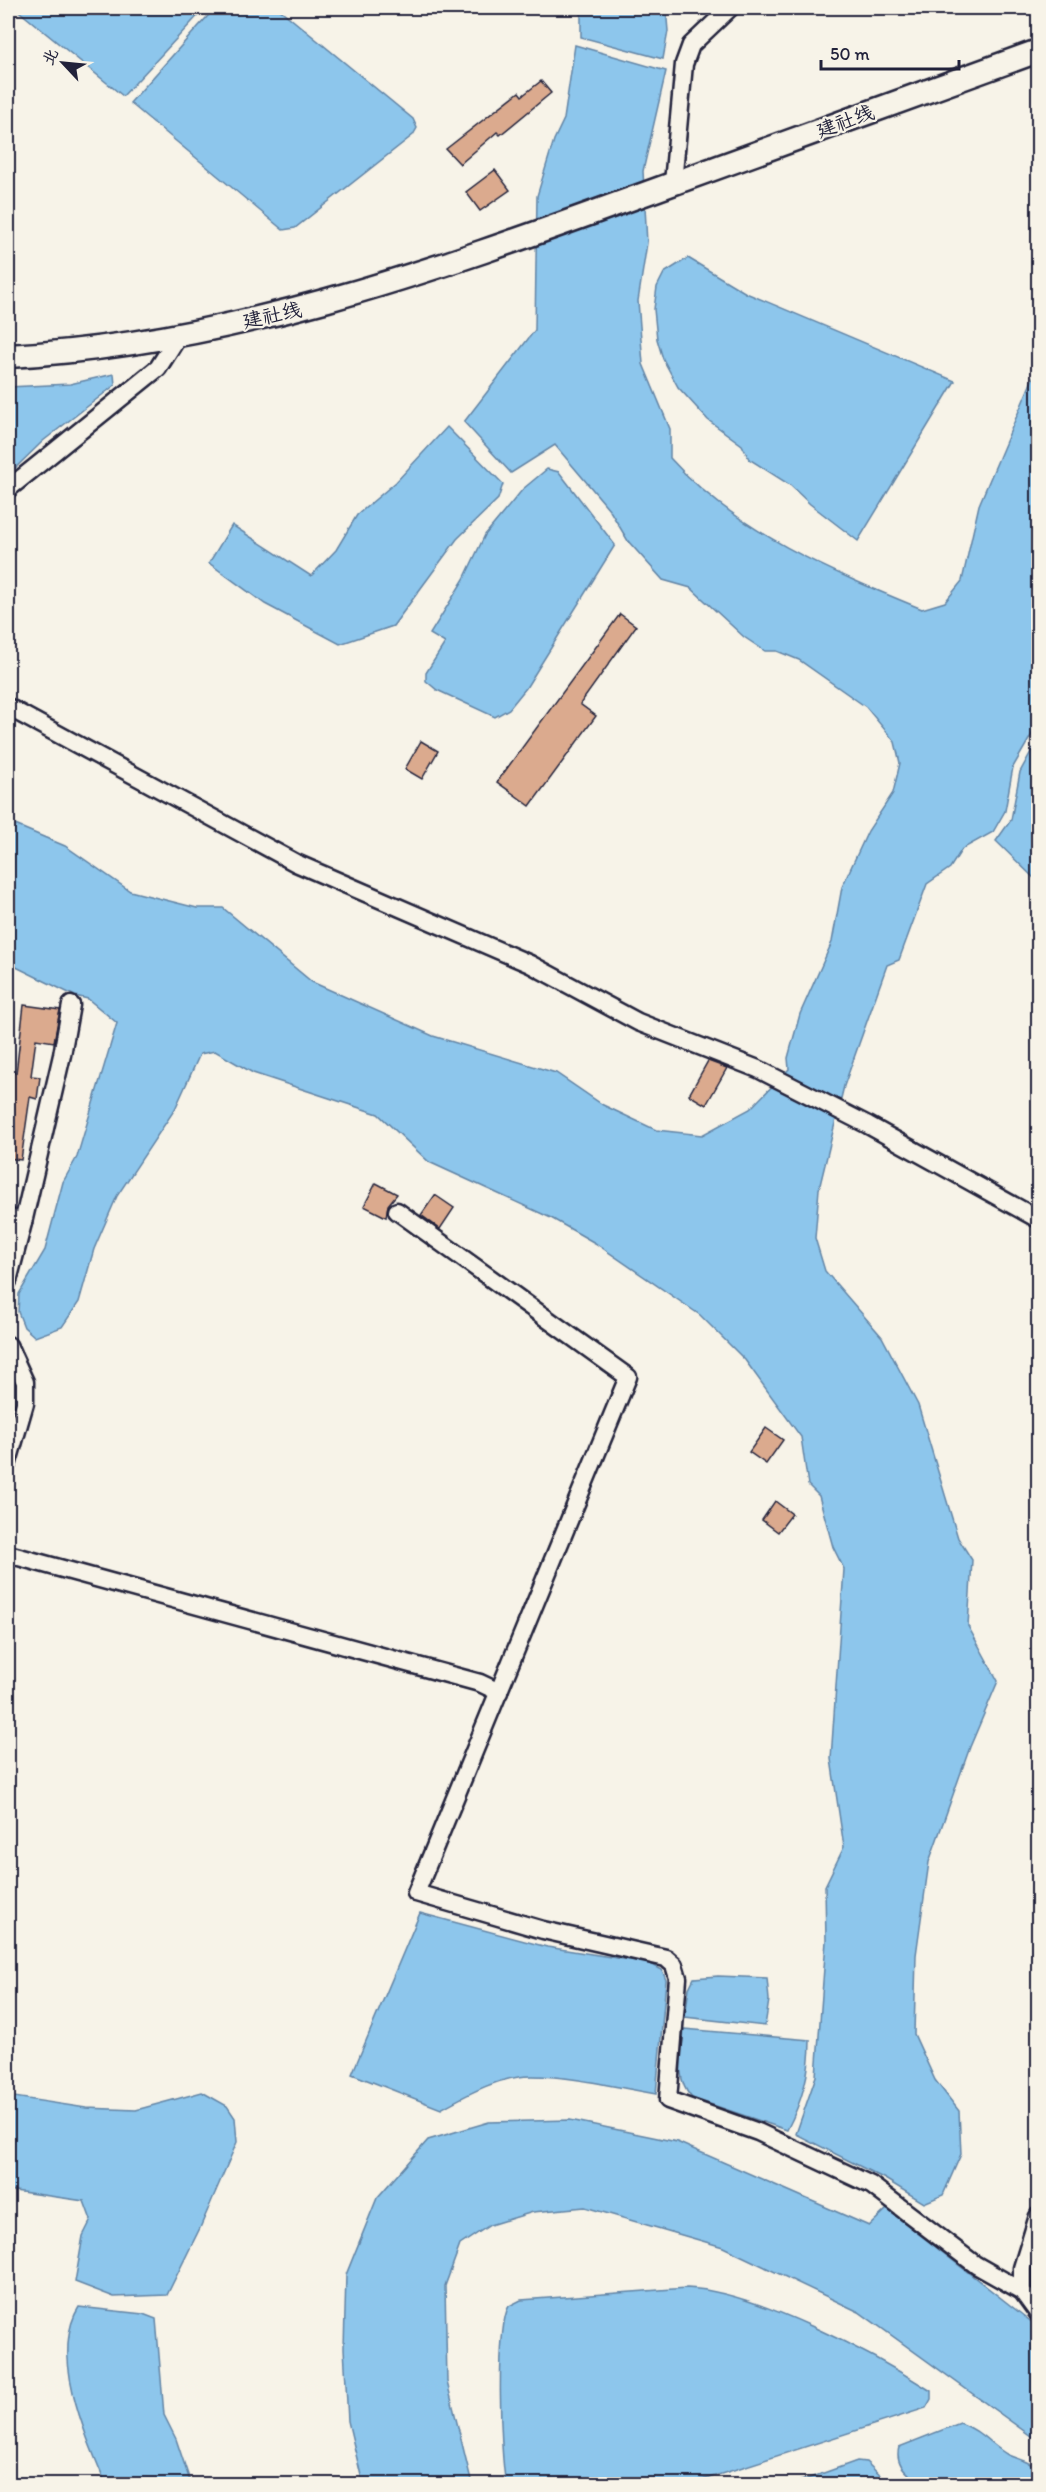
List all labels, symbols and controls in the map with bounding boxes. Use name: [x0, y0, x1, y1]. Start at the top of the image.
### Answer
north arrow: [33, 33, 93, 93]
scale bar: [821, 33, 959, 71]
text: 50 m: [830, 43, 870, 65]
text: 北: [38, 45, 62, 68]
street label: 建社线: [813, 99, 877, 143]
street label: 建社线: [240, 297, 304, 333]

